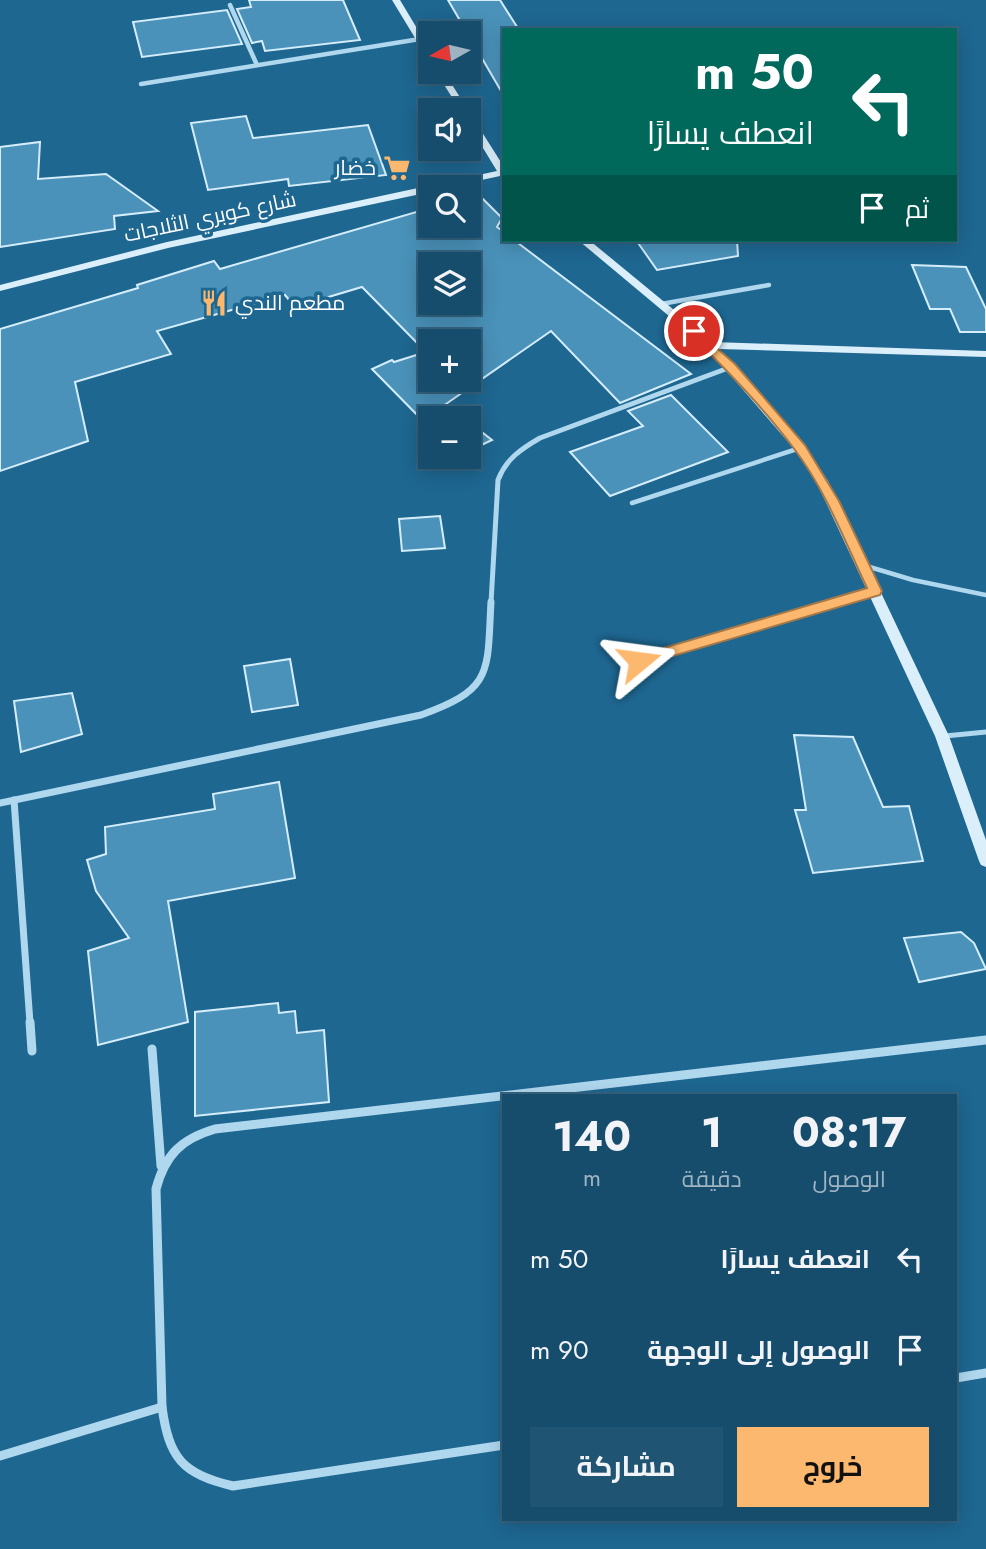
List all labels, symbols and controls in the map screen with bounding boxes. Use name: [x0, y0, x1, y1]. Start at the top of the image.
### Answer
north arrow: [418, 21, 481, 84]
map controls: [418, 21, 481, 469]
text: 50 m: [695, 37, 814, 107]
icon: left: [838, 56, 929, 147]
button: sound: [418, 98, 481, 161]
text: انعطف يسارًا: [647, 110, 814, 156]
place label: خضار: [334, 153, 376, 183]
supermarket icon: خضار: [382, 153, 412, 183]
button: search: [418, 175, 481, 238]
street label: شارع كوبري الثلاجات: [121, 184, 299, 251]
icon: arrive: [853, 189, 891, 227]
text: ثم: [905, 190, 929, 228]
button: layers: [418, 252, 481, 315]
restaurant icon: مطعم الندي: [199, 288, 229, 318]
place label: مطعم الندي: [235, 288, 345, 319]
pin: [664, 301, 724, 361]
icon: arrive: [675, 312, 713, 350]
button: +: [418, 329, 481, 392]
button: −: [418, 406, 481, 469]
position arrow: [602, 624, 676, 698]
text: 1: [701, 1102, 722, 1163]
text: 08:17: [792, 1102, 906, 1163]
text: 140: [553, 1106, 631, 1167]
text: m: [583, 1161, 601, 1195]
text: دقيقة: [682, 1162, 742, 1196]
text: الوصول: [813, 1162, 886, 1196]
text: 50 m: [530, 1240, 588, 1278]
text: انعطف يسارًا: [720, 1240, 870, 1278]
icon: left: [891, 1240, 929, 1278]
text: 90 m: [530, 1331, 589, 1369]
text: الوصول إلى الوجهة: [647, 1331, 870, 1369]
icon: arrive: [891, 1331, 929, 1369]
button: مشاركة: [530, 1427, 723, 1507]
button: خروج: [737, 1427, 929, 1507]

